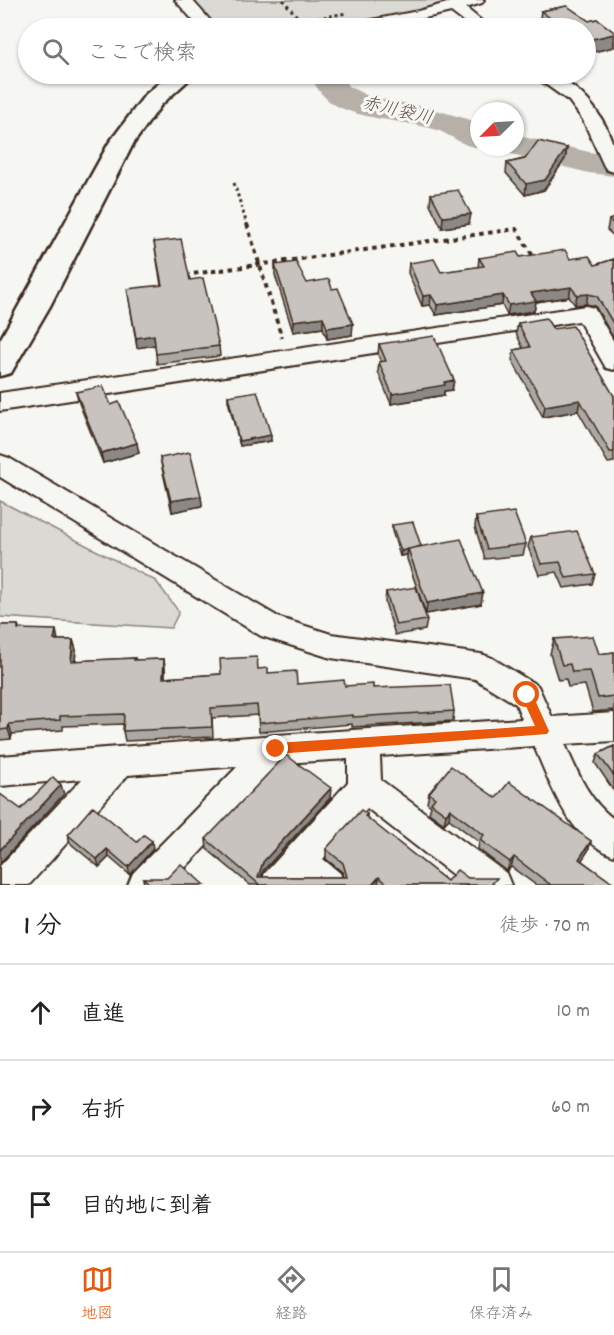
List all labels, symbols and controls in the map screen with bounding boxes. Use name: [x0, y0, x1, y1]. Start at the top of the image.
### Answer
search box: [18, 18, 596, 84]
icon: search: [39, 35, 72, 68]
text: ここで検索: [87, 39, 197, 70]
water label: 赤川袋川: [359, 92, 435, 132]
north arrow: [470, 102, 524, 156]
route start: [513, 681, 539, 707]
route end: [262, 735, 288, 761]
text: 1 分: [24, 909, 62, 946]
text: 徒歩 · 70 m: [499, 913, 590, 941]
icon: ahead: [24, 996, 57, 1029]
text: 10 m: [556, 998, 590, 1026]
text: 直進: [81, 1000, 125, 1031]
icon: right: [24, 1092, 57, 1125]
text: 60 m: [551, 1094, 590, 1122]
text: 右折: [81, 1096, 125, 1127]
icon: arrive: [24, 1188, 57, 1221]
text: 目的地に到着: [81, 1192, 213, 1223]
tab: 地図: [81, 1263, 114, 1326]
tab: 経路: [275, 1263, 308, 1326]
tab: 保存済み: [469, 1263, 533, 1326]

